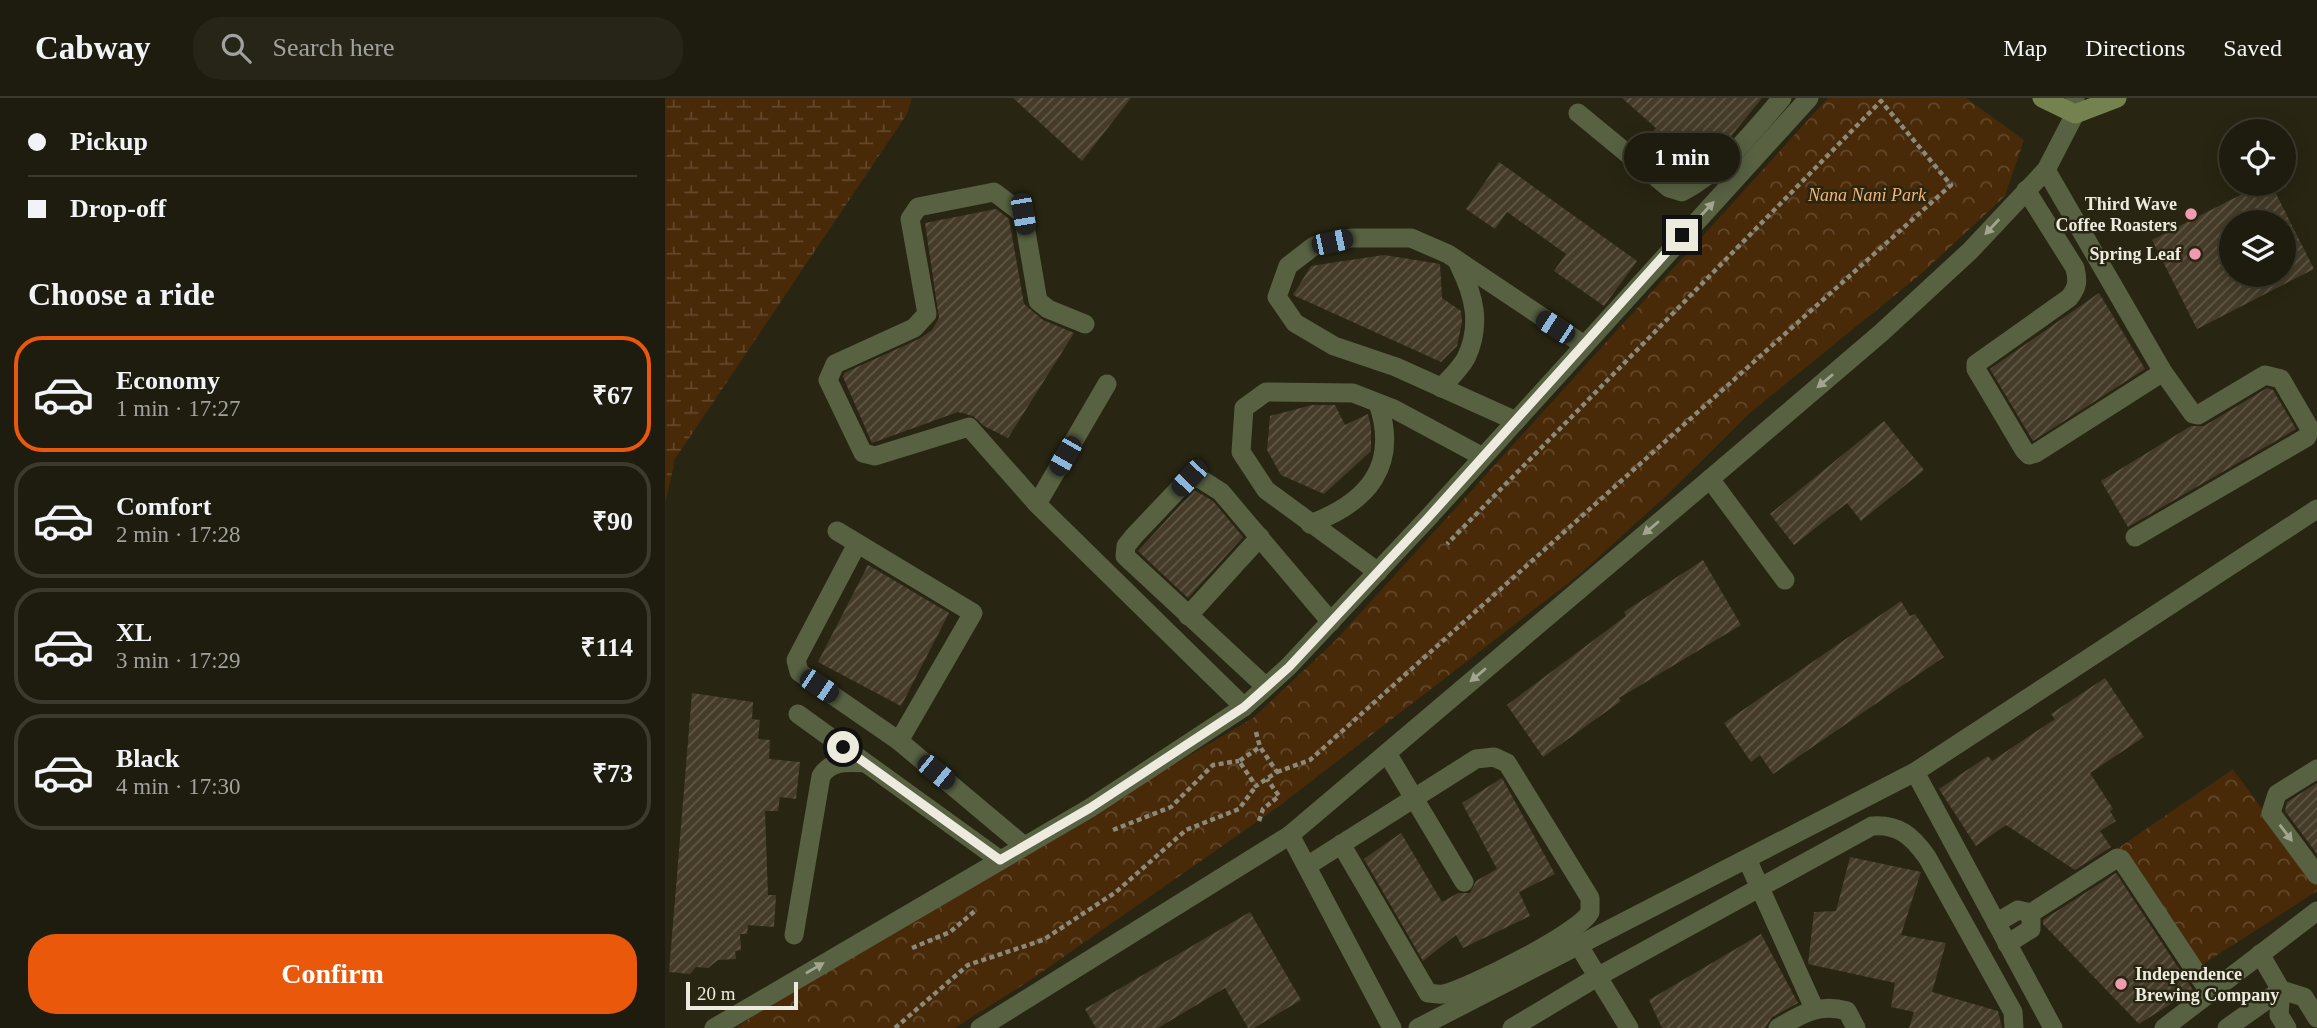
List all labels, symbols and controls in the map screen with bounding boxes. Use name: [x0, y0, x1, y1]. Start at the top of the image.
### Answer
search box: [193, 17, 683, 80]
icon: search: [217, 29, 255, 67]
text: Cabway: [35, 30, 151, 66]
text: Search here: [273, 33, 395, 62]
text: Map: [2003, 35, 2047, 61]
text: Directions: [2085, 35, 2185, 61]
text: Saved: [2223, 35, 2282, 61]
map controls: [2219, 119, 2296, 287]
button: locate: [2219, 119, 2296, 196]
text: Pickup: [70, 127, 148, 156]
callout: 1 min: [1624, 134, 1740, 183]
text: 1 min: [1654, 145, 1710, 170]
park label: Nana Nani Park: [1807, 185, 1927, 205]
car: [1010, 191, 1037, 237]
text: Drop-off: [70, 194, 166, 223]
place label: Third Wave Coffee Roasters: [2056, 194, 2177, 235]
one-way arrow: [1698, 201, 1714, 218]
marker: Third Wave Coffee Roasters: [2183, 206, 2199, 222]
button: layers: [2219, 210, 2296, 287]
one-way arrow: [1984, 218, 2000, 236]
route end: [1666, 219, 1698, 251]
car: [1310, 227, 1355, 257]
place label: Spring Leaf: [2089, 244, 2182, 264]
marker: Spring Leaf: [2187, 246, 2203, 262]
text: Choose a ride: [28, 276, 215, 312]
car: [1532, 307, 1579, 347]
icon: car: [32, 363, 95, 426]
text: Economy: [116, 366, 220, 395]
one-way arrow: [1816, 373, 1833, 388]
text: ₹67: [592, 381, 633, 410]
text: 1 min · 17:27: [116, 396, 241, 421]
car: [1046, 433, 1085, 479]
car: [1167, 455, 1212, 501]
icon: car: [32, 489, 95, 552]
text: Comfort: [116, 492, 211, 521]
text: ₹90: [592, 507, 633, 536]
one-way arrow: [1643, 520, 1660, 535]
text: 2 min · 17:28: [116, 522, 241, 547]
icon: car: [32, 615, 95, 678]
text: XL: [116, 618, 152, 647]
text: ₹114: [581, 633, 633, 662]
text: 3 min · 17:29: [116, 648, 241, 673]
car: [796, 666, 843, 706]
one-way arrow: [1469, 668, 1487, 683]
route start: [827, 731, 859, 763]
icon: car: [32, 741, 95, 804]
text: Black: [116, 744, 180, 773]
car: [914, 751, 959, 793]
text: ₹73: [592, 759, 633, 788]
text: 4 min · 17:30: [116, 774, 241, 799]
one-way arrow: [2279, 824, 2294, 842]
button: Confirm: [28, 934, 637, 1014]
one-way arrow: [805, 962, 824, 975]
place label: Independence Brewing Company: [2135, 964, 2279, 1005]
marker: Independence Brewing Company: [2113, 976, 2129, 992]
scale bar: [686, 979, 798, 1011]
text: 20 m: [697, 983, 736, 1004]

